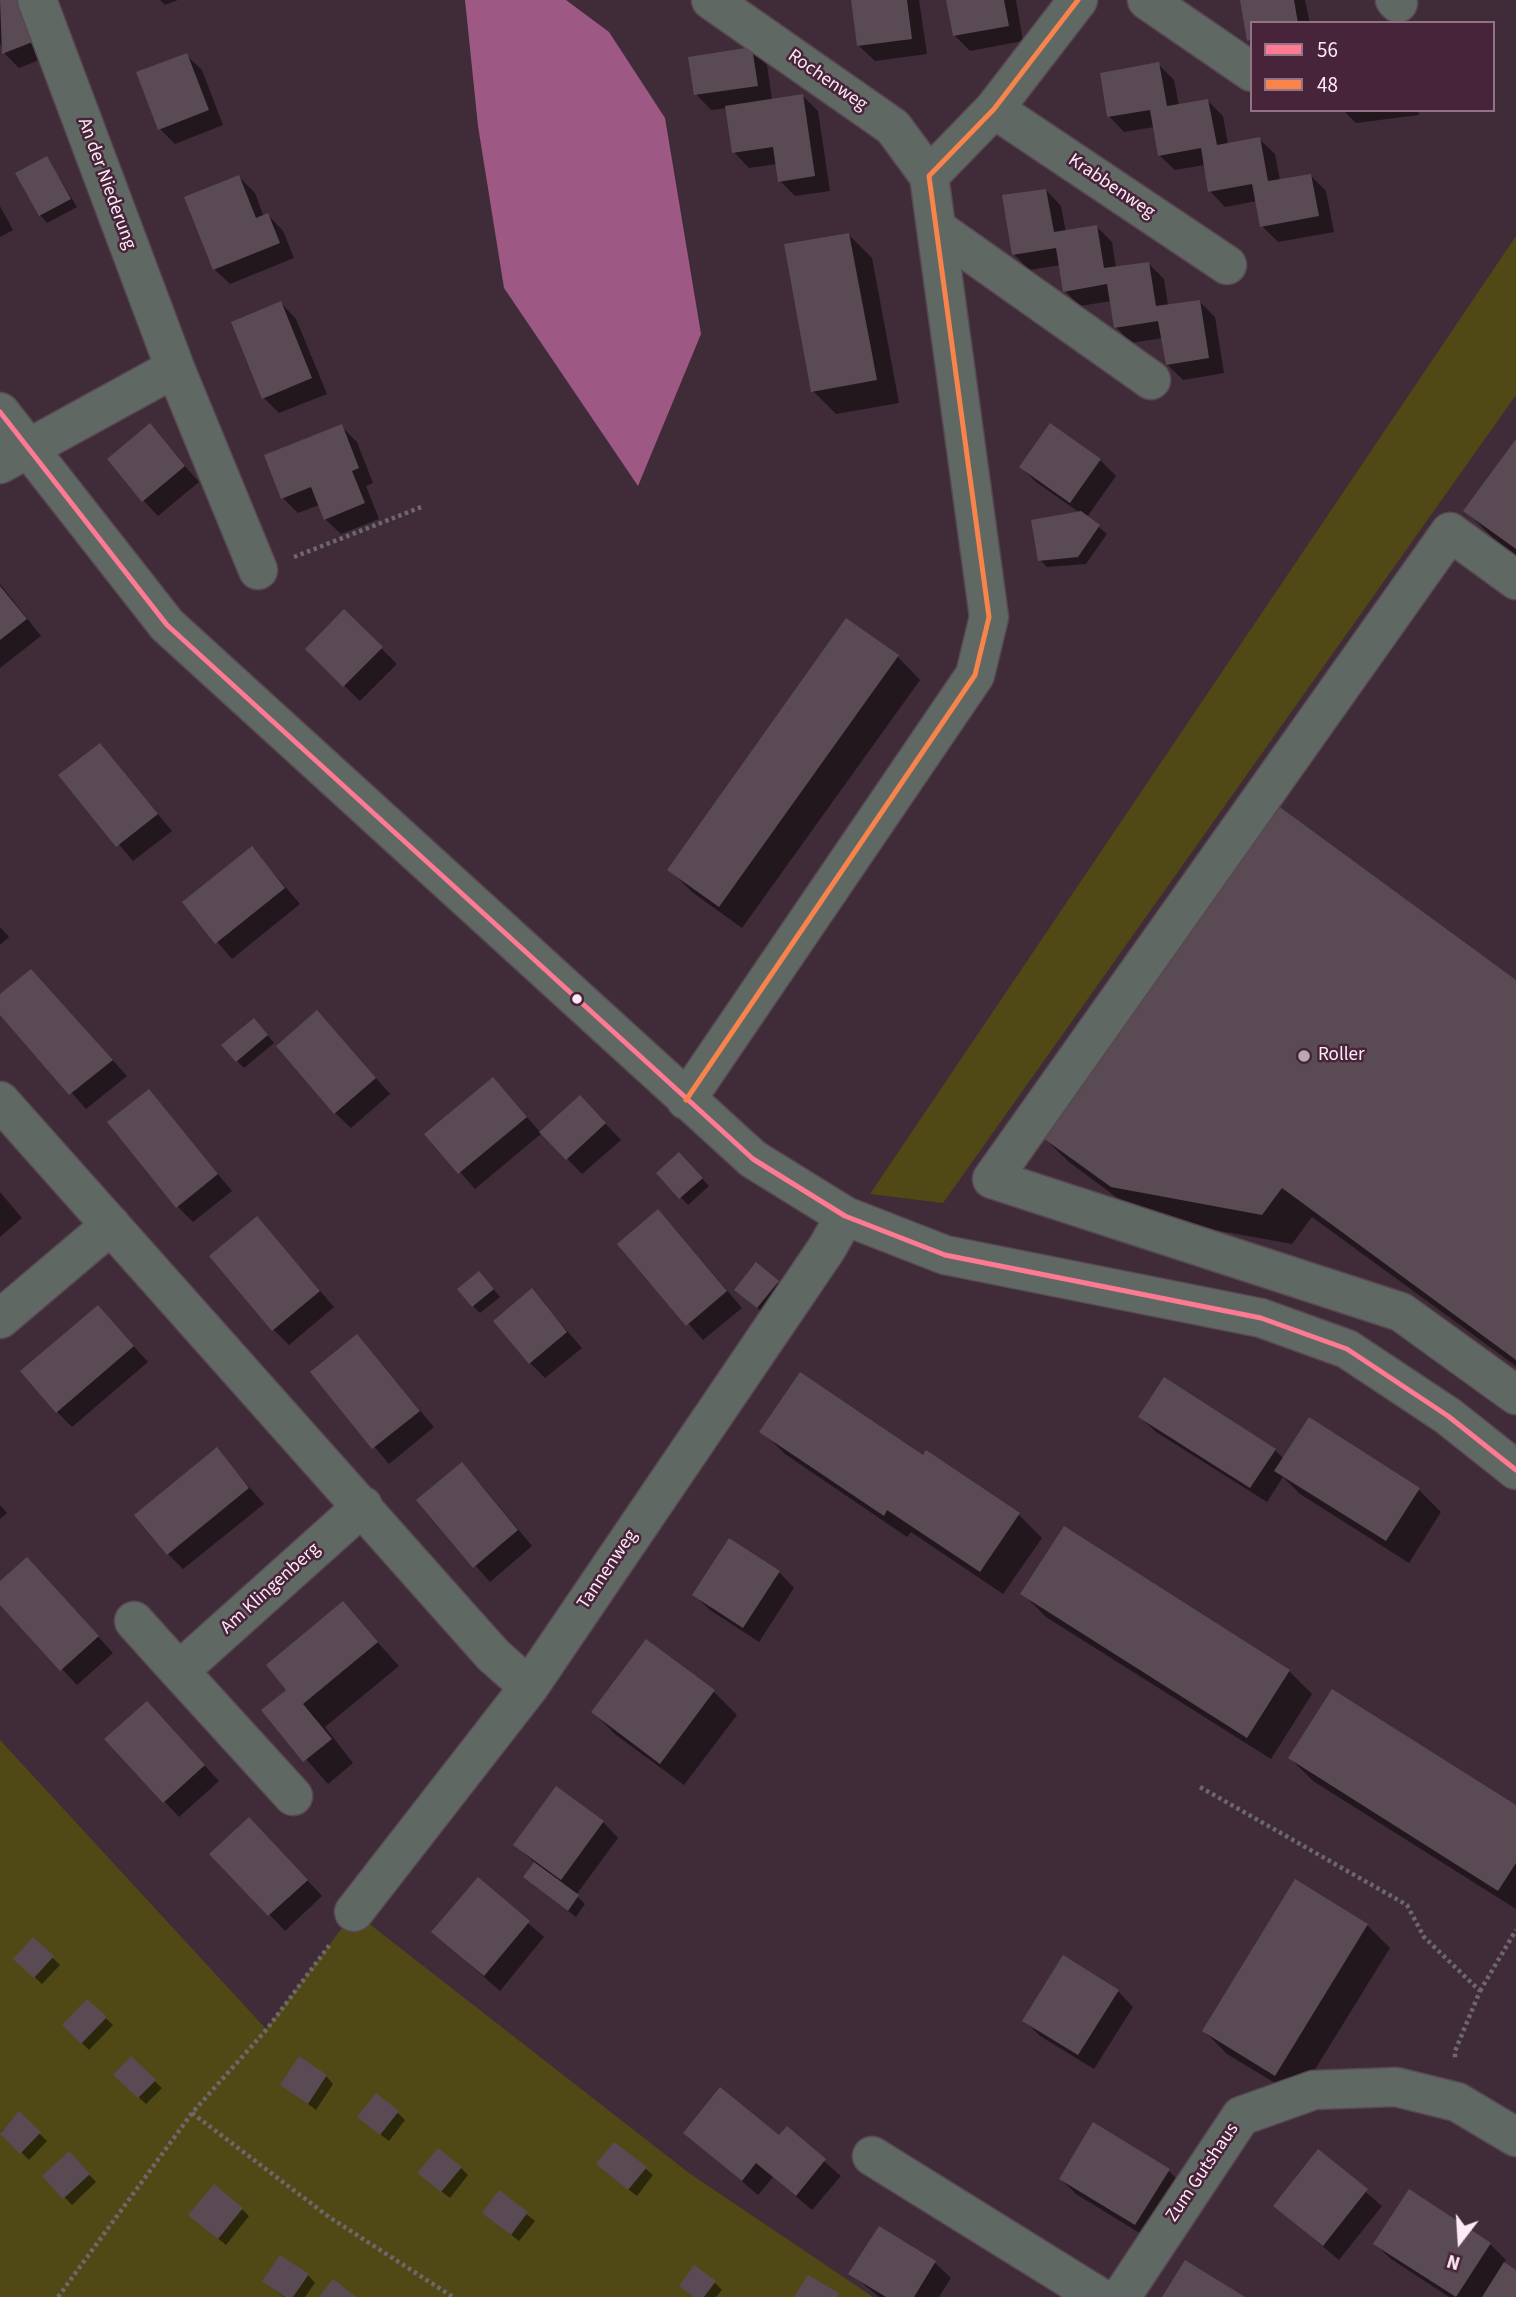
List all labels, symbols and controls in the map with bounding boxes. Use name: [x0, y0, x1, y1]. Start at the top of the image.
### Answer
legend: [1250, 21, 1495, 112]
text: 56: [1317, 35, 1338, 65]
street label: Rochenweg: [783, 45, 871, 117]
text: 48: [1317, 70, 1338, 100]
street label: An der Niederung: [72, 115, 140, 253]
street label: Krabbenweg: [1063, 150, 1159, 224]
unlabelled marker: [570, 992, 584, 1006]
place label: Roller: [1318, 1045, 1365, 1067]
marker: Roller: [1296, 1048, 1312, 1064]
street label: Tannenweg: [573, 1526, 643, 1614]
street label: Am Klingenberg: [217, 1538, 325, 1640]
street label: Zum Gutshaus: [1162, 2119, 1244, 2227]
north arrow: [1425, 2206, 1495, 2276]
text: N: [1444, 2247, 1464, 2276]

